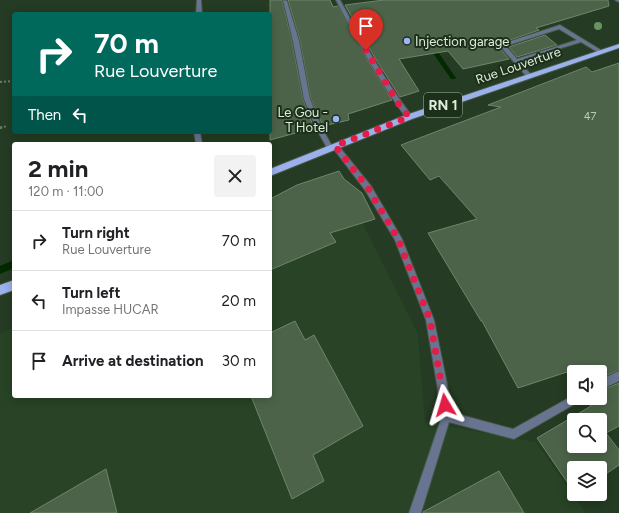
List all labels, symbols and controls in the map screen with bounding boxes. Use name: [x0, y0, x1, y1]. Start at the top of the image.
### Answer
pin: [349, 9, 383, 50]
icon: arrive: [355, 15, 377, 37]
text: 70 m: [94, 26, 159, 60]
icon: right: [28, 28, 80, 80]
place label: Injection garage: [415, 34, 509, 49]
marker: Injection garage: [402, 36, 412, 46]
street label: Rue Louverture: [474, 44, 563, 87]
text: Rue Louverture: [94, 60, 217, 82]
road number: RN 1: [424, 93, 462, 117]
icon: left: [69, 104, 91, 126]
place label: Le Gou - T Hotel: [278, 105, 328, 135]
text: Then: [28, 106, 61, 124]
house number: 47: [584, 110, 596, 123]
marker: Le Gou - T Hotel: [331, 114, 341, 124]
text: 2 min: [28, 154, 88, 183]
button: close: [214, 155, 256, 197]
text: 120 m · 11:00: [28, 184, 104, 199]
text: Turn right: [62, 224, 130, 242]
icon: right: [28, 230, 50, 252]
text: 70 m: [222, 232, 256, 250]
text: Rue Louverture: [62, 242, 151, 257]
text: Turn left: [62, 284, 120, 302]
icon: left: [28, 290, 50, 312]
text: 20 m: [222, 292, 256, 310]
text: Impasse HUCAR: [62, 302, 159, 317]
icon: arrive: [28, 350, 50, 372]
text: Arrive at destination: [62, 352, 203, 370]
text: 30 m: [222, 352, 256, 370]
map controls: [567, 365, 607, 501]
button: sound: [567, 365, 607, 405]
position arrow: [424, 384, 466, 426]
button: search: [567, 413, 607, 453]
button: layers: [567, 461, 607, 501]

